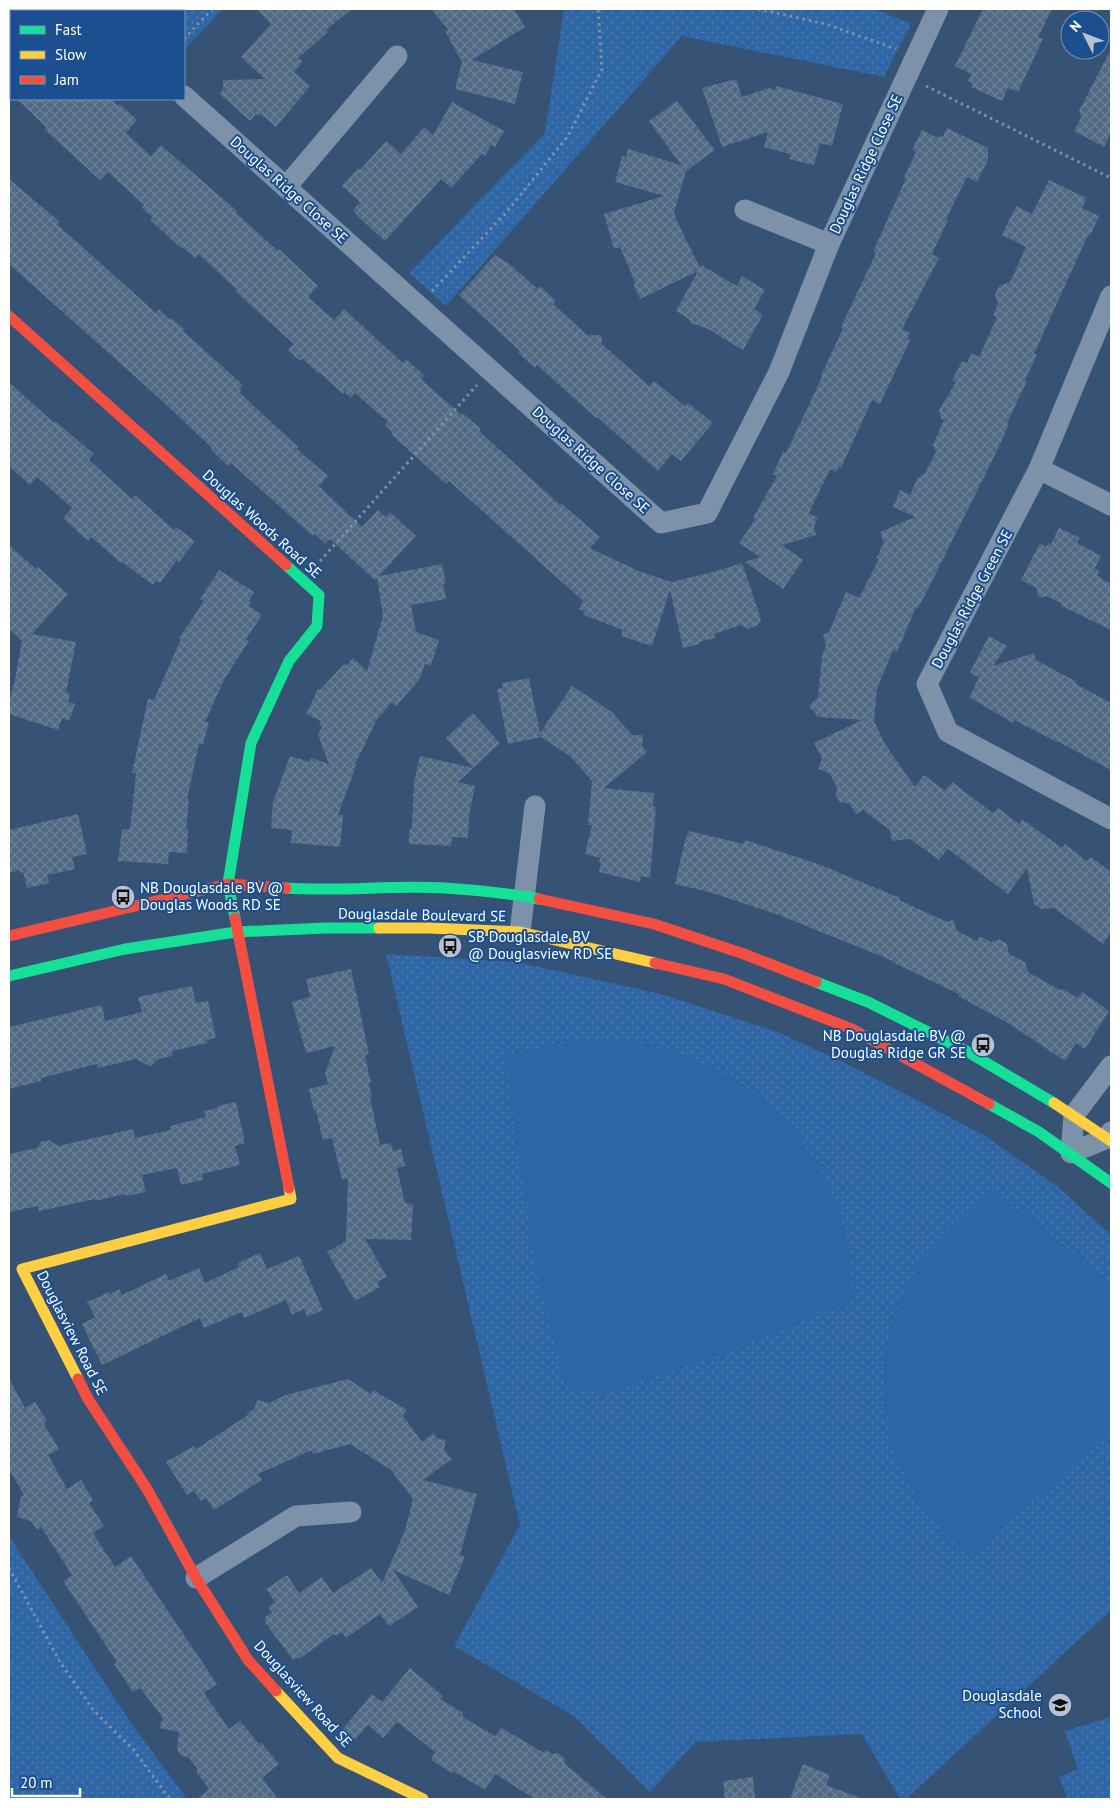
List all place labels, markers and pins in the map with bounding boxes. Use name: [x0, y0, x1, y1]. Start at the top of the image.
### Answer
place label: NB Douglasdale BV @ Douglas Woods RD SE: [140, 878, 283, 914]
bus stop icon: NB Douglasdale BV @ Douglas Woods RD SE: [110, 884, 136, 910]
place label: SB Douglasdale BV @ Douglasview RD SE: [468, 927, 612, 963]
bus stop icon: SB Douglasdale BV @ Douglasview RD SE: [437, 933, 463, 959]
place label: NB Douglasdale BV @ Douglas Ridge GR SE: [823, 1026, 966, 1062]
bus stop icon: NB Douglasdale BV @ Douglas Ridge GR SE: [970, 1032, 996, 1058]
place label: Douglasdale School: [962, 1686, 1043, 1722]
school or university icon: Douglasdale School: [1047, 1692, 1073, 1718]

